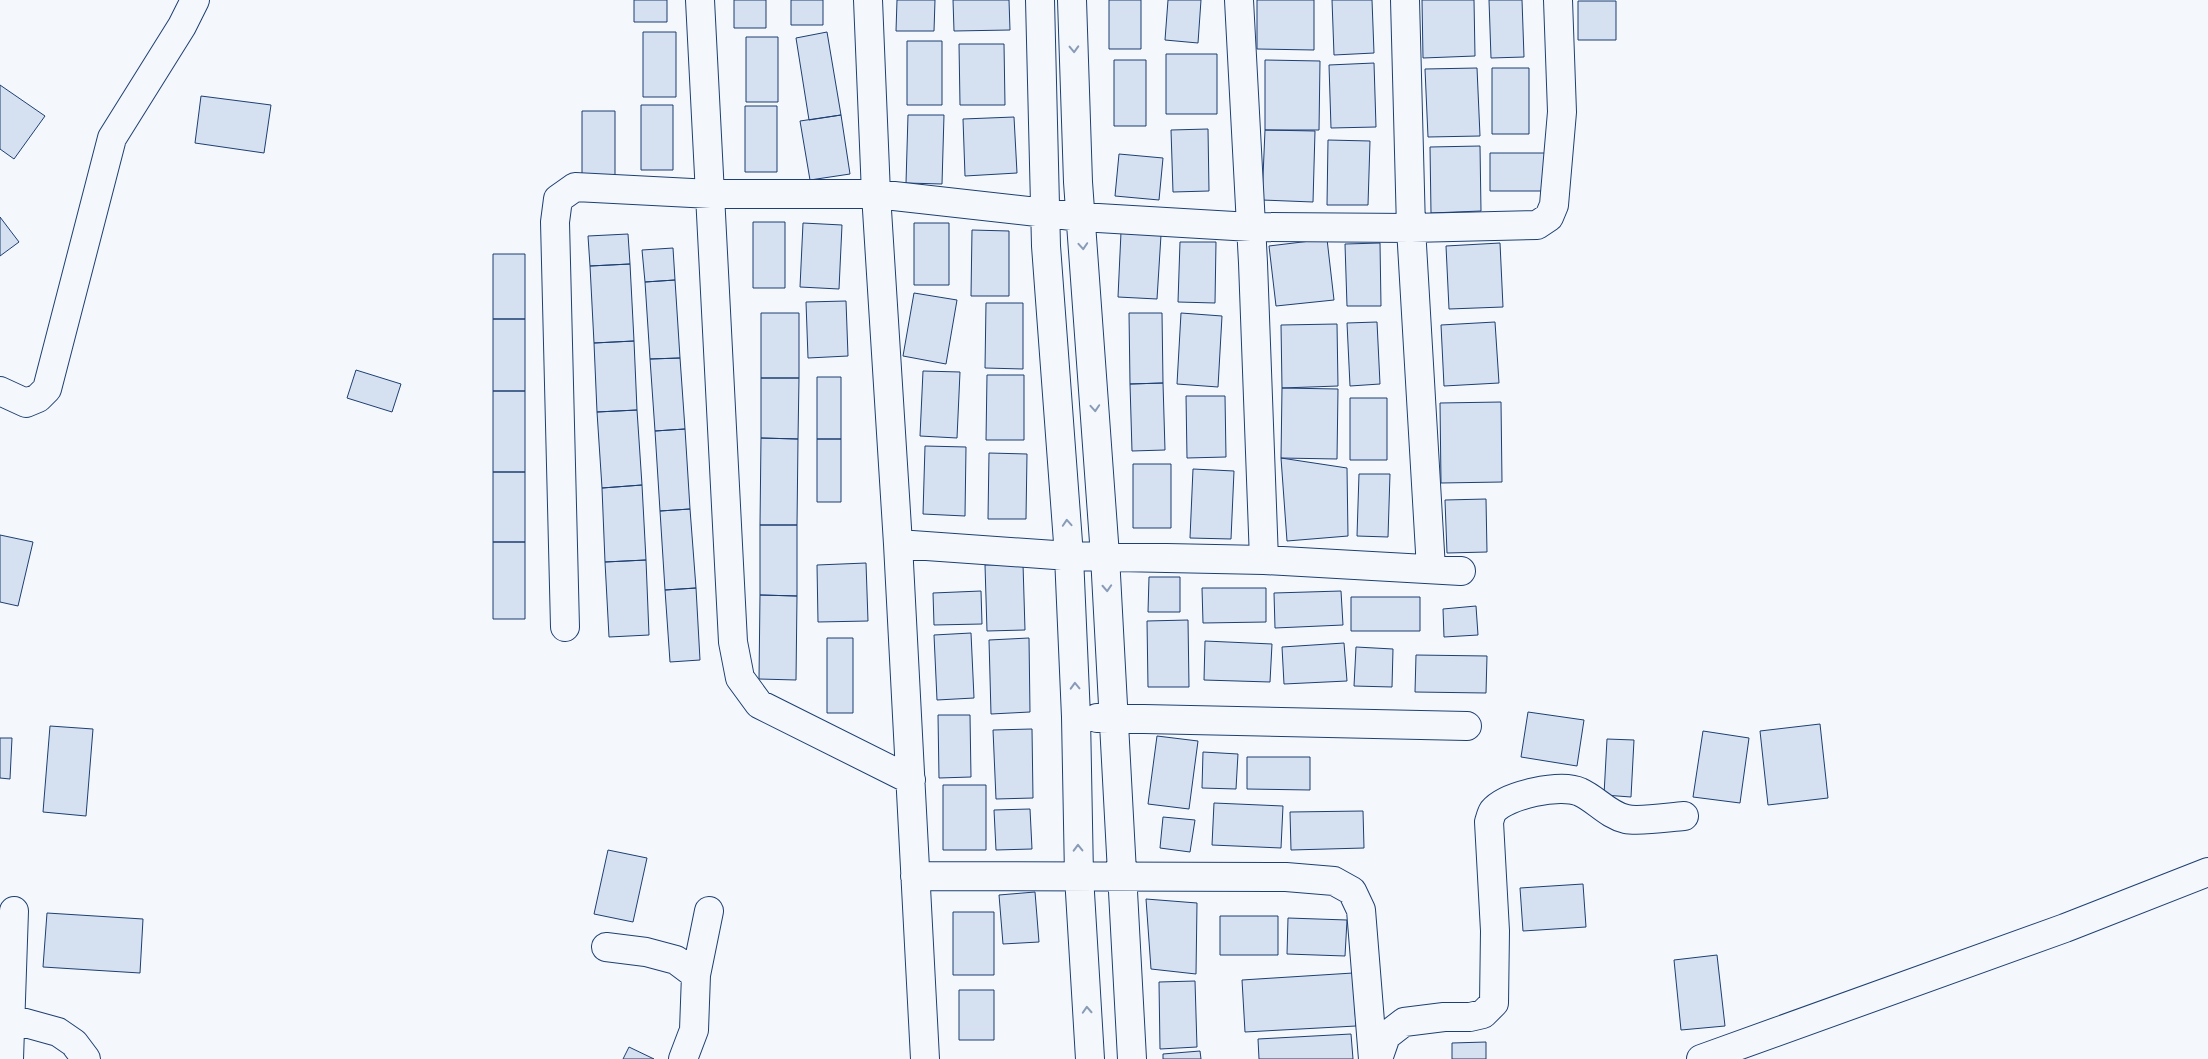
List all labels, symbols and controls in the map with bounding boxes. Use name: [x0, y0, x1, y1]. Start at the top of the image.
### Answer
one-way arrow: [1068, 45, 1079, 53]
one-way arrow: [1077, 242, 1088, 250]
one-way arrow: [1089, 404, 1100, 412]
one-way arrow: [1062, 519, 1073, 527]
one-way arrow: [1102, 584, 1113, 592]
one-way arrow: [1069, 681, 1080, 689]
one-way arrow: [1073, 844, 1084, 852]
one-way arrow: [1082, 1006, 1093, 1014]

